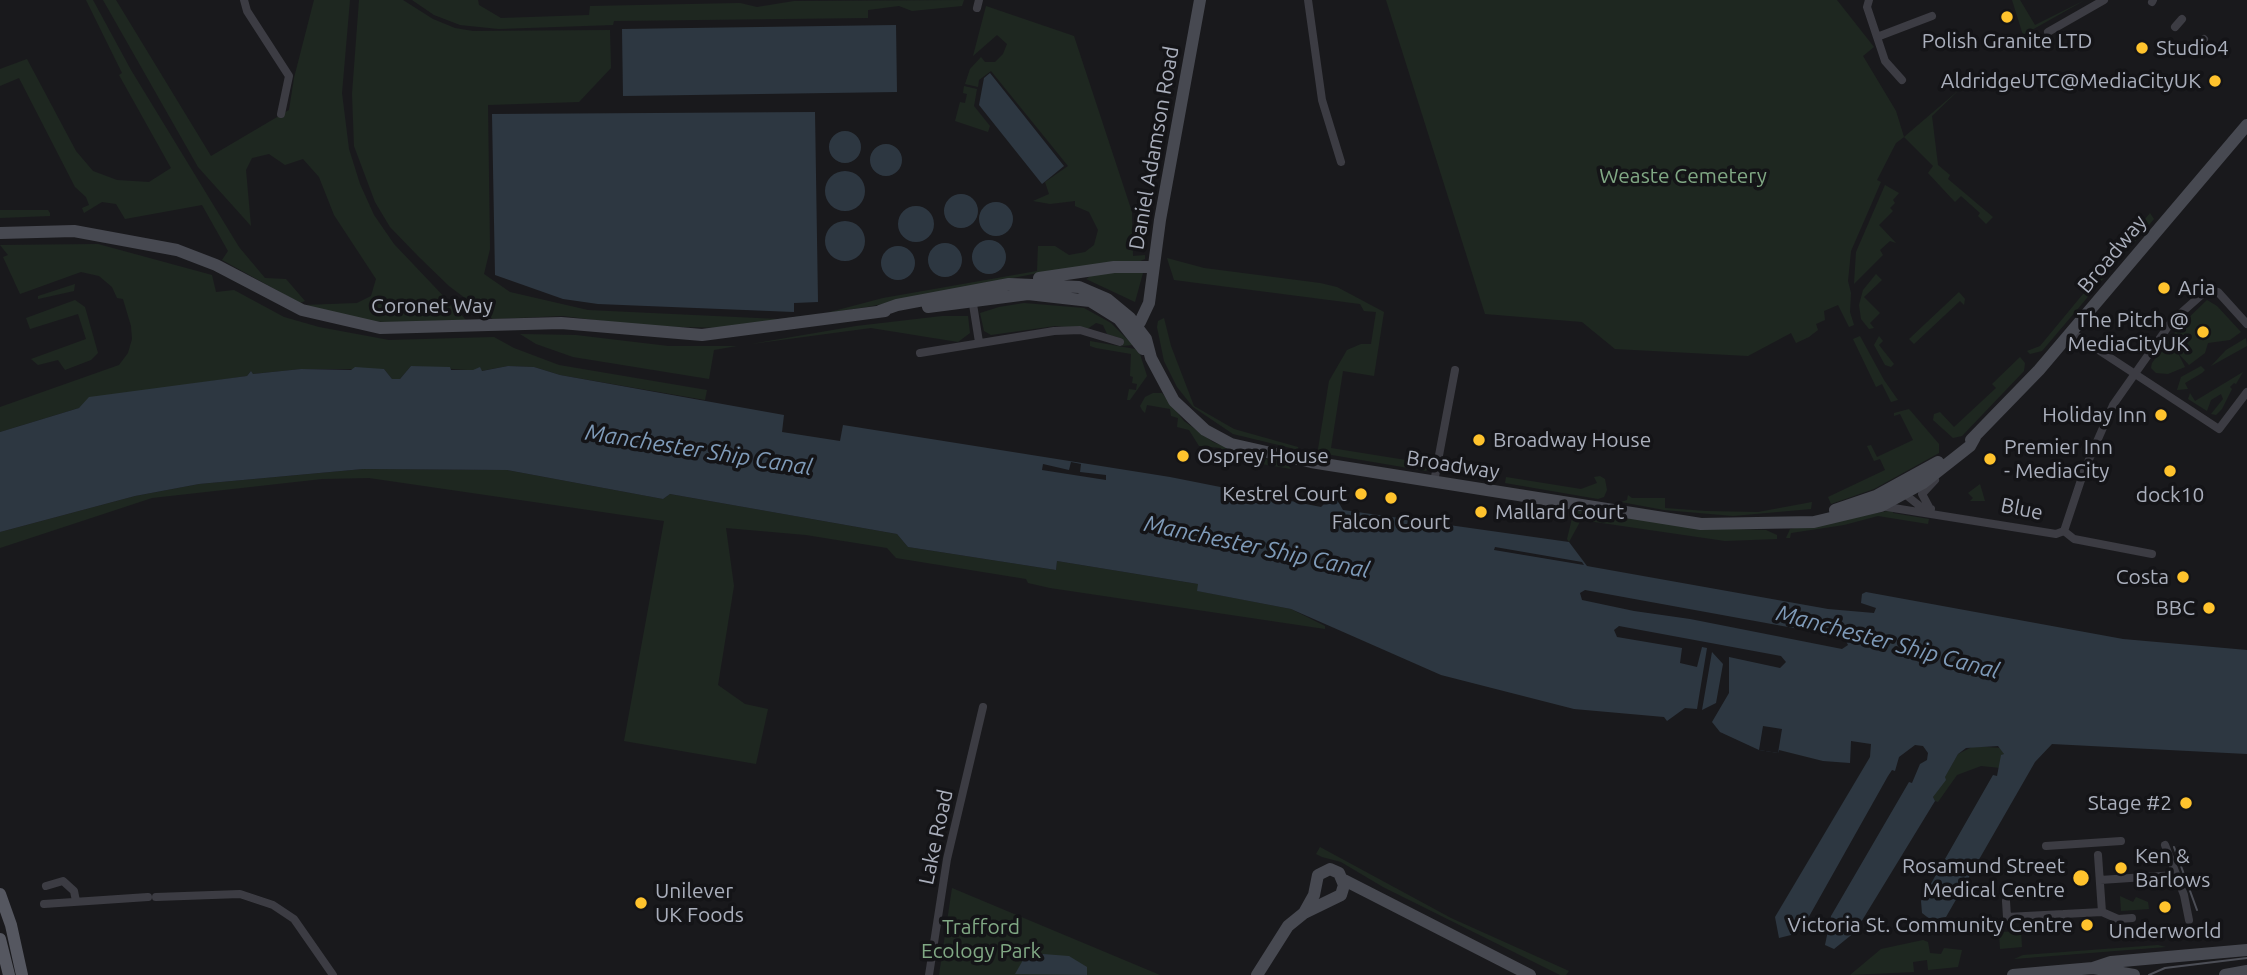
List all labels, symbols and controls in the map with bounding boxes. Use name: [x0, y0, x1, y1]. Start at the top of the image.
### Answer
marker: Polish Granite LTD: [1999, 9, 2015, 25]
place label: Polish Granite LTD: [1922, 28, 2092, 54]
place label: Studio4: [2156, 35, 2229, 61]
marker: Studio4: [2134, 40, 2150, 56]
street label: Daniel Adamson Road: [1124, 44, 1184, 252]
place label: AldridgeUTC@MediaCityUK: [1941, 68, 2201, 94]
marker: AldridgeUTC@MediaCityUK: [2207, 73, 2223, 89]
park label: Weaste Cemetery: [1599, 163, 1767, 189]
street label: Broadway: [2072, 210, 2152, 298]
place label: Aria: [2178, 275, 2216, 301]
marker: Aria: [2156, 280, 2172, 296]
street label: Coronet Way: [371, 293, 493, 319]
place label: The Pitch @ MediaCityUK: [2067, 307, 2189, 357]
marker: The Pitch @ MediaCityUK: [2195, 324, 2211, 340]
place label: Holiday Inn: [2042, 402, 2147, 428]
marker: Holiday Inn: [2153, 407, 2169, 423]
water label: Manchester Ship Canal: [583, 418, 815, 482]
place label: Broadway House: [1493, 427, 1651, 453]
marker: Broadway House: [1471, 432, 1487, 448]
place label: Premier Inn - MediaCity: [2004, 434, 2113, 484]
place label: Osprey House: [1197, 443, 1329, 469]
street label: Broadway: [1405, 445, 1501, 485]
marker: Osprey House: [1175, 448, 1191, 464]
marker: Premier Inn - MediaCity: [1982, 451, 1998, 467]
marker: dock10: [2162, 463, 2178, 479]
place label: Kestrel Court: [1222, 481, 1347, 507]
place label: dock10: [2136, 482, 2204, 508]
marker: Kestrel Court: [1353, 486, 1369, 502]
marker: Falcon Court: [1383, 490, 1399, 506]
street label: Blue: [1999, 493, 2045, 525]
place label: Mallard Court: [1495, 499, 1624, 525]
marker: Mallard Court: [1473, 504, 1489, 520]
place label: Falcon Court: [1332, 509, 1450, 535]
water label: Manchester Ship Canal: [1142, 510, 1372, 584]
place label: Costa: [2116, 564, 2169, 590]
marker: Costa: [2175, 569, 2191, 585]
place label: BBC: [2155, 595, 2195, 621]
water label: Manchester Ship Canal: [1773, 599, 2003, 685]
marker: BBC: [2201, 600, 2217, 616]
street label: Lake Road: [914, 787, 958, 887]
place label: Stage #2: [2088, 790, 2172, 816]
marker: Stage #2: [2178, 795, 2194, 811]
place label: Ken & Barlows: [2135, 843, 2210, 893]
place label: Rosamund Street Medical Centre: [1902, 853, 2065, 903]
marker: Ken & Barlows: [2113, 860, 2129, 876]
marker: Rosamund Street Medical Centre: [2071, 868, 2091, 888]
place label: Unilever UK Foods: [655, 878, 744, 928]
marker: Unilever UK Foods: [633, 895, 649, 911]
marker: Underworld: [2157, 899, 2173, 915]
place label: Victoria St. Community Centre: [1788, 912, 2073, 938]
park label: Trafford Ecology Park: [921, 914, 1041, 964]
marker: Victoria St. Community Centre: [2079, 917, 2095, 933]
place label: Underworld: [2109, 918, 2221, 944]

